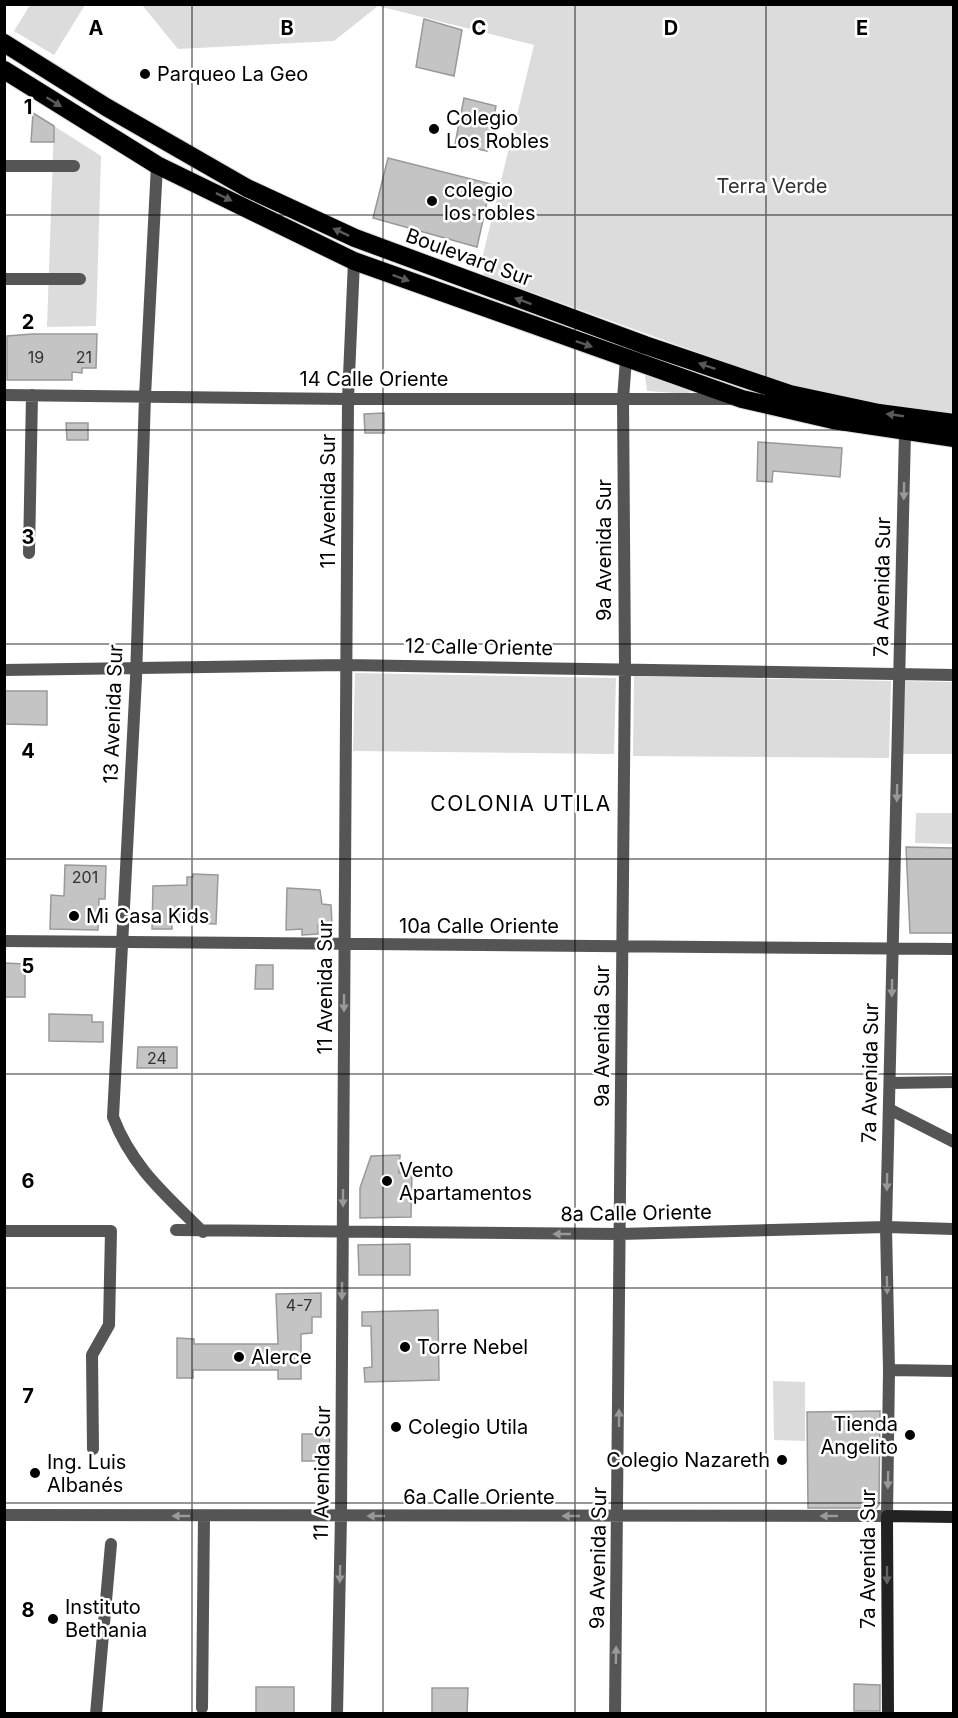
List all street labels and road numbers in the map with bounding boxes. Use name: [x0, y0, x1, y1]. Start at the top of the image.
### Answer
street label: Boulevard Sur: [403, 223, 536, 291]
street label: 14 Calle Oriente: [300, 367, 448, 391]
street label: 11 Avenida Sur: [316, 433, 340, 568]
street label: 9a Avenida Sur: [592, 478, 616, 621]
street label: 7a Avenida Sur: [869, 516, 895, 657]
street label: 12 Calle Oriente: [405, 634, 553, 660]
street label: 13 Avenida Sur: [99, 644, 127, 784]
street label: 10a Calle Oriente: [399, 914, 559, 938]
street label: 11 Avenida Sur: [313, 919, 337, 1054]
street label: 9a Avenida Sur: [590, 964, 614, 1107]
street label: 7a Avenida Sur: [857, 1002, 883, 1143]
street label: 8a Calle Oriente: [560, 1200, 712, 1226]
street label: 11 Avenida Sur: [309, 1405, 335, 1541]
street label: 6a Calle Oriente: [403, 1485, 555, 1509]
street label: 9a Avenida Sur: [585, 1486, 611, 1629]
street label: 7a Avenida Sur: [856, 1488, 880, 1629]

